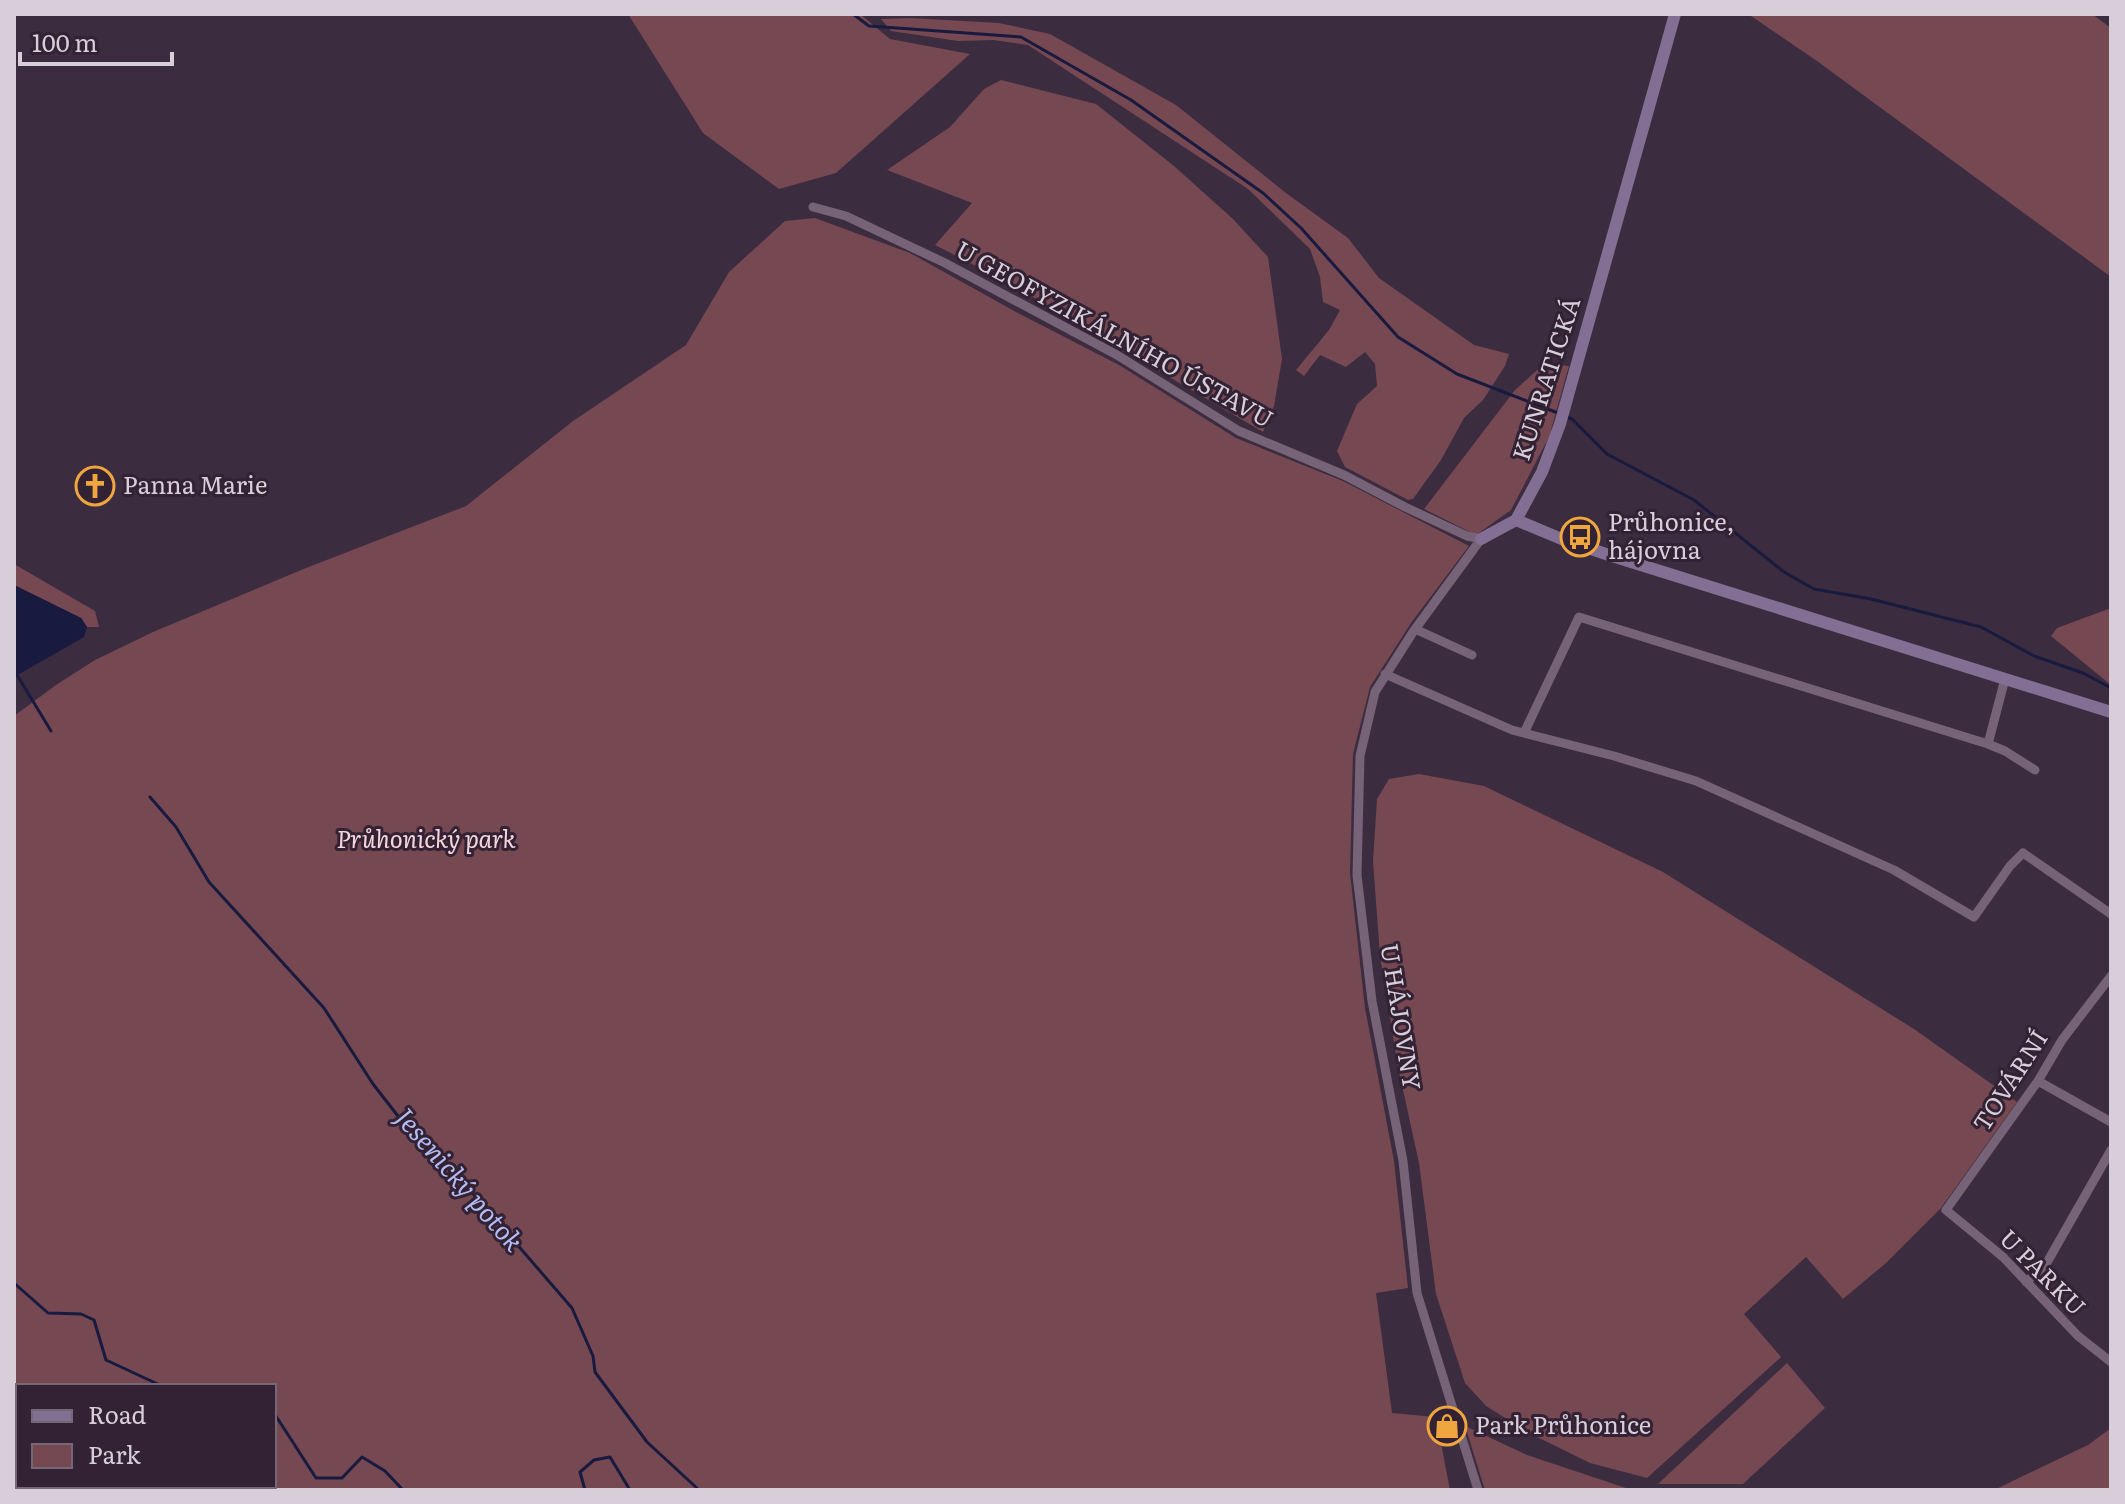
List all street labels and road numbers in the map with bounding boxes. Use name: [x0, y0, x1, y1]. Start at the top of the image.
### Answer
street label: U GEOFYZIKÁLNÍHO ÚSTAVU: [950, 231, 1280, 435]
street label: KUNRATICKÁ: [1502, 292, 1588, 464]
street label: U HÁJOVNY: [1374, 941, 1431, 1092]
street label: TOVÁRNÍ: [1963, 1022, 2055, 1137]
street label: U PARKU: [1993, 1220, 2095, 1322]

